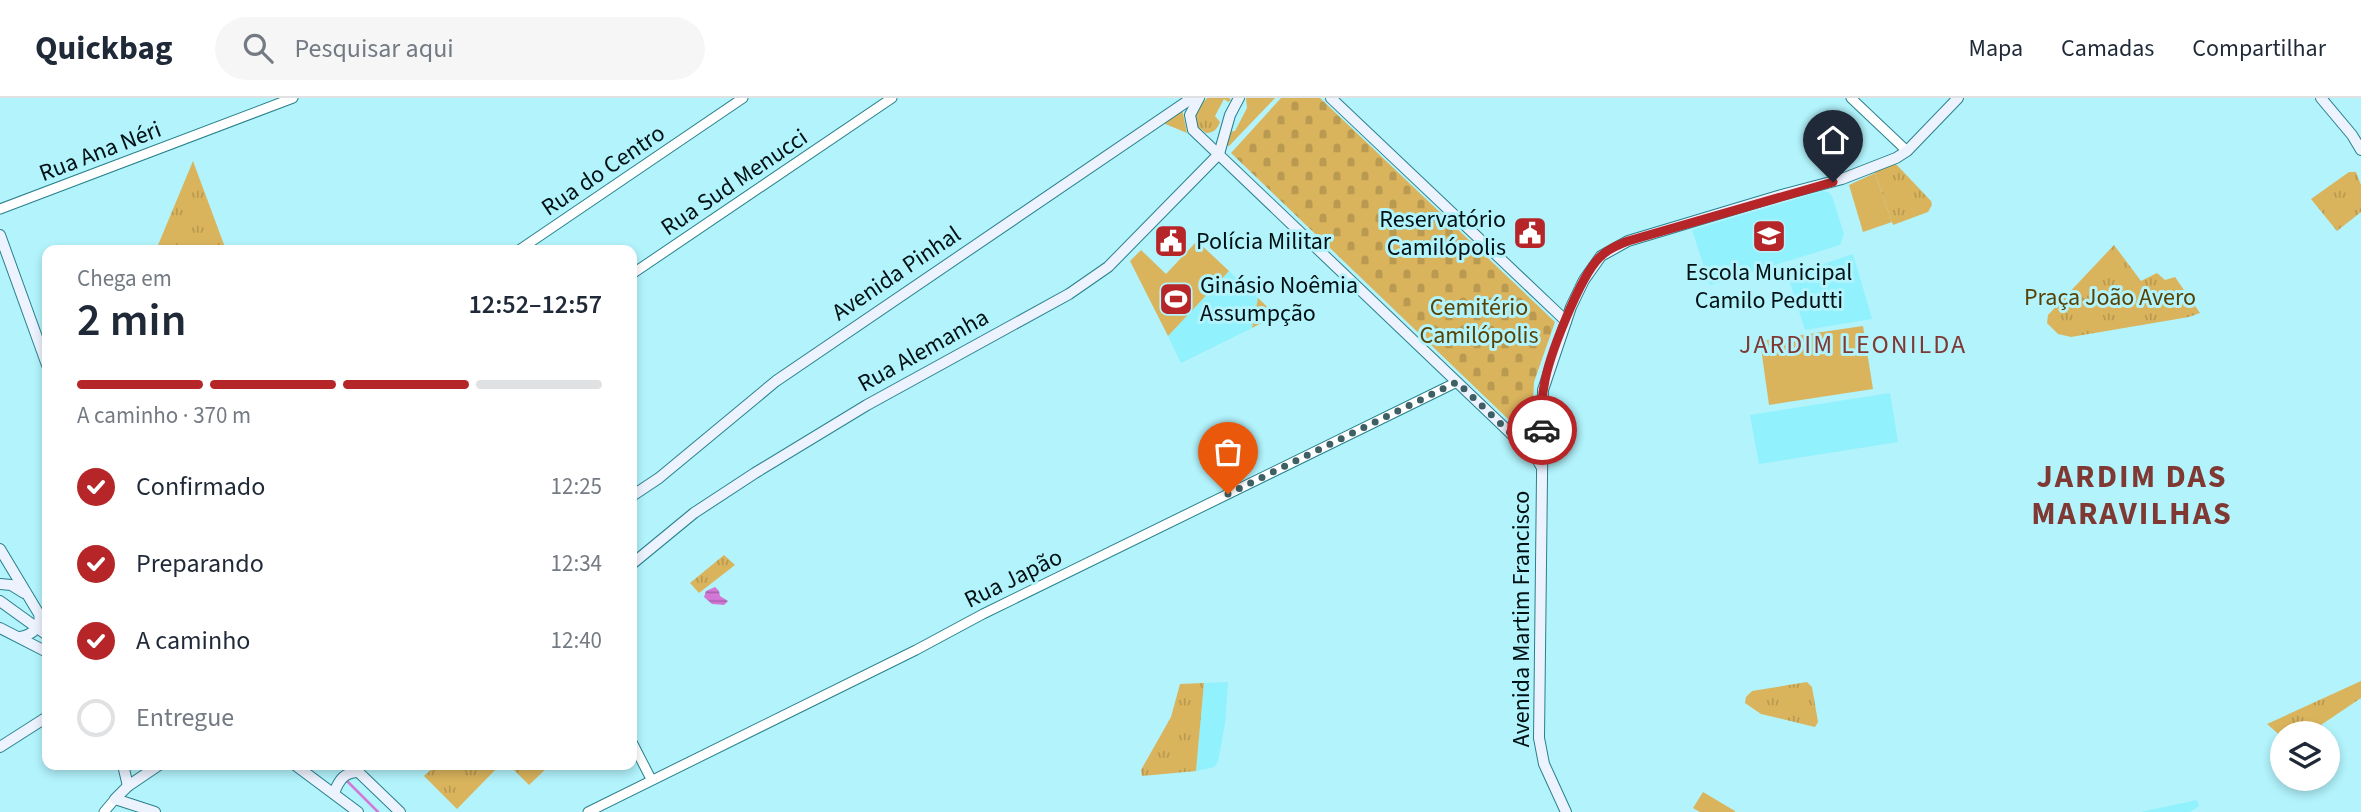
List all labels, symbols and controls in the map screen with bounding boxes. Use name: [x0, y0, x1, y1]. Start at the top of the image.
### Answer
search box: [215, 17, 705, 80]
text: Quickbag: [35, 25, 173, 72]
icon: search: [239, 29, 277, 67]
text: Pesquisar aqui: [295, 30, 454, 67]
text: Mapa: [1968, 31, 2023, 66]
text: Camadas: [2061, 31, 2154, 66]
text: Compartilhar: [2192, 31, 2326, 66]
pin: [1803, 110, 1863, 182]
street label: Rua Ana Néri: [34, 112, 166, 191]
street label: Rua do Centro: [534, 116, 672, 225]
street label: Rua Sud Menucci: [654, 120, 815, 245]
icon: home: [1814, 121, 1852, 159]
place label: Reservatório Camilópolis: [1379, 202, 1506, 265]
public building icon: Reservatório Camilópolis: [1511, 214, 1549, 252]
street label: Avenida Pinhal: [825, 217, 968, 330]
school or university icon: Escola Municipal Camilo Pedutti: [1750, 217, 1788, 255]
public building icon: Polícia Militar: [1152, 222, 1190, 260]
place label: Polícia Militar: [1196, 224, 1332, 259]
place label: Escola Municipal Camilo Pedutti: [1686, 255, 1852, 318]
text: Chega em: [77, 262, 172, 295]
place label: Ginásio Noêmia Assumpção: [1200, 268, 1358, 331]
sports icon: Ginásio Noêmia Assumpção: [1157, 280, 1195, 318]
park label: Praça João Avero: [2024, 280, 2196, 315]
text: 12:52–12:57: [469, 286, 602, 323]
text: 2 min: [77, 288, 186, 353]
park label: Cemitério Camilópolis: [1419, 290, 1539, 353]
street label: Rua Alemanha: [851, 300, 995, 401]
district label: JARDIM LEONILDA: [1739, 326, 1967, 363]
courier: [1507, 395, 1577, 465]
text: A caminho · 370 m: [77, 399, 251, 432]
icon: car: [1523, 411, 1561, 449]
pin: [1198, 422, 1258, 494]
icon: bag: [1209, 433, 1247, 471]
district label: JARDIM DAS MARAVILHAS: [2031, 454, 2233, 537]
icon: check: [77, 468, 115, 506]
text: Confirmado: [136, 468, 265, 505]
text: 12:25: [551, 470, 602, 503]
street label: Avenida Martim Francisco: [1504, 491, 1539, 747]
street label: Rua Japão: [958, 540, 1068, 617]
icon: check: [77, 545, 115, 583]
text: Preparando: [136, 545, 264, 582]
text: 12:34: [551, 547, 602, 580]
icon: check: [77, 622, 115, 660]
text: A caminho: [136, 622, 250, 659]
text: 12:40: [551, 624, 602, 657]
text: Entregue: [136, 699, 234, 736]
map controls: [2270, 721, 2340, 791]
button: layers: [2270, 721, 2340, 791]

